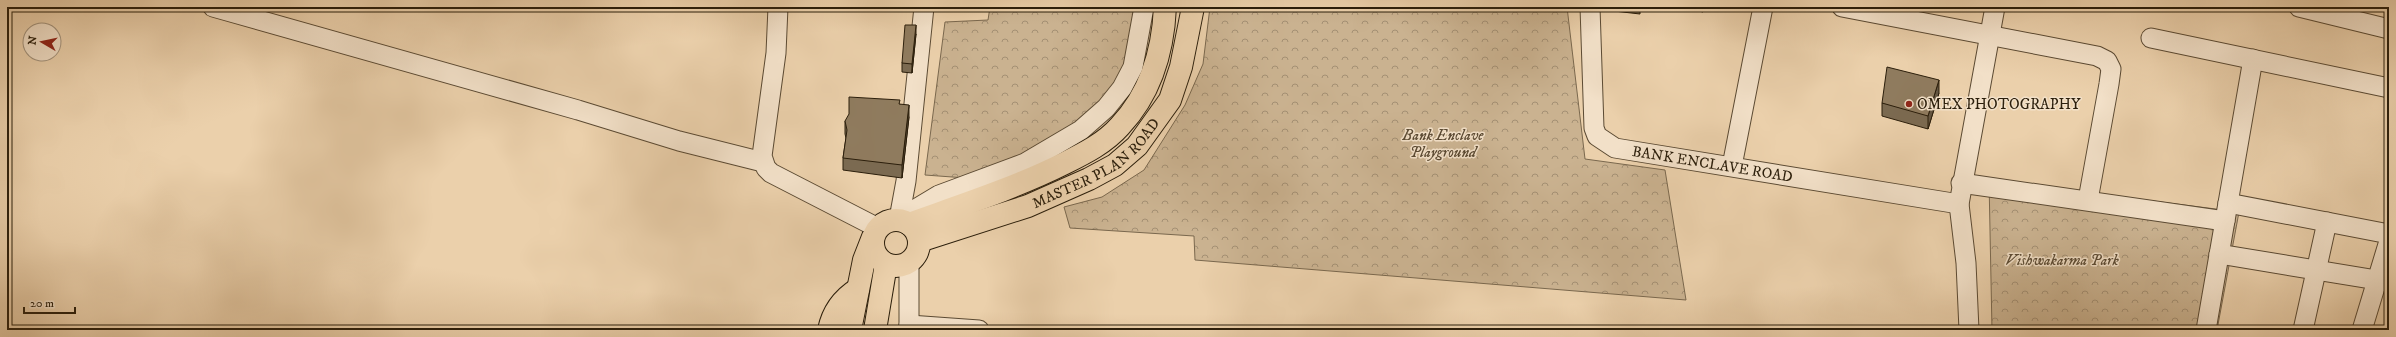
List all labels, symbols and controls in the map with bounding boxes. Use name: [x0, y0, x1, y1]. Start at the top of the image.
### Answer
north arrow: [22, 22, 62, 62]
text: N: [25, 35, 41, 46]
place label: OMEX PHOTOGRAPHY: [1917, 95, 2081, 114]
marker: OMEX PHOTOGRAPHY: [1904, 99, 1914, 109]
street label: MASTER PLAN ROAD: [1029, 114, 1164, 213]
park label: Bank Enclave Playground: [1402, 126, 1484, 162]
street label: BANK ENCLAVE ROAD: [1631, 141, 1794, 186]
park label: Vishwakarma Park: [2005, 251, 2119, 270]
scale bar: [24, 289, 75, 315]
text: 20 m: [30, 296, 54, 311]

